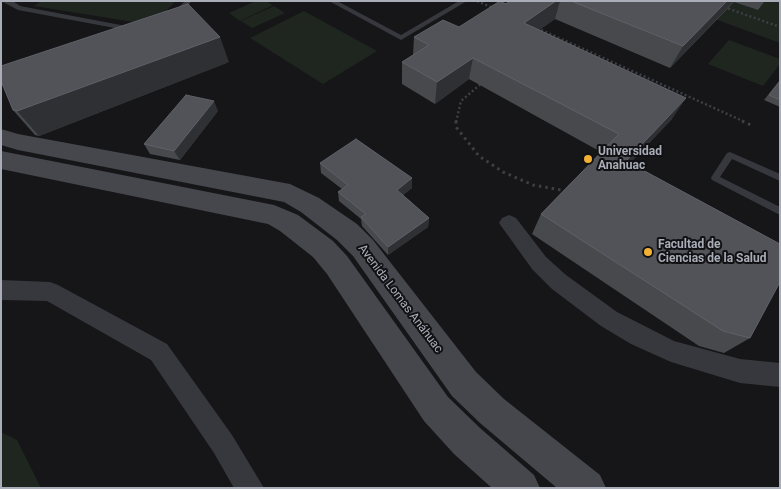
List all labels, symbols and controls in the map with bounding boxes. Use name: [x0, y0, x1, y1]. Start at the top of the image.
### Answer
place label: Universidad Anahuac: [598, 145, 662, 173]
marker: Universidad Anahuac: [582, 153, 594, 165]
place label: Facultad de Ciencias de la Salud: [658, 238, 766, 266]
street label: Avenida Lomas Anáhuac: [355, 242, 445, 356]
marker: Facultad de Ciencias de la Salud: [642, 246, 654, 258]

